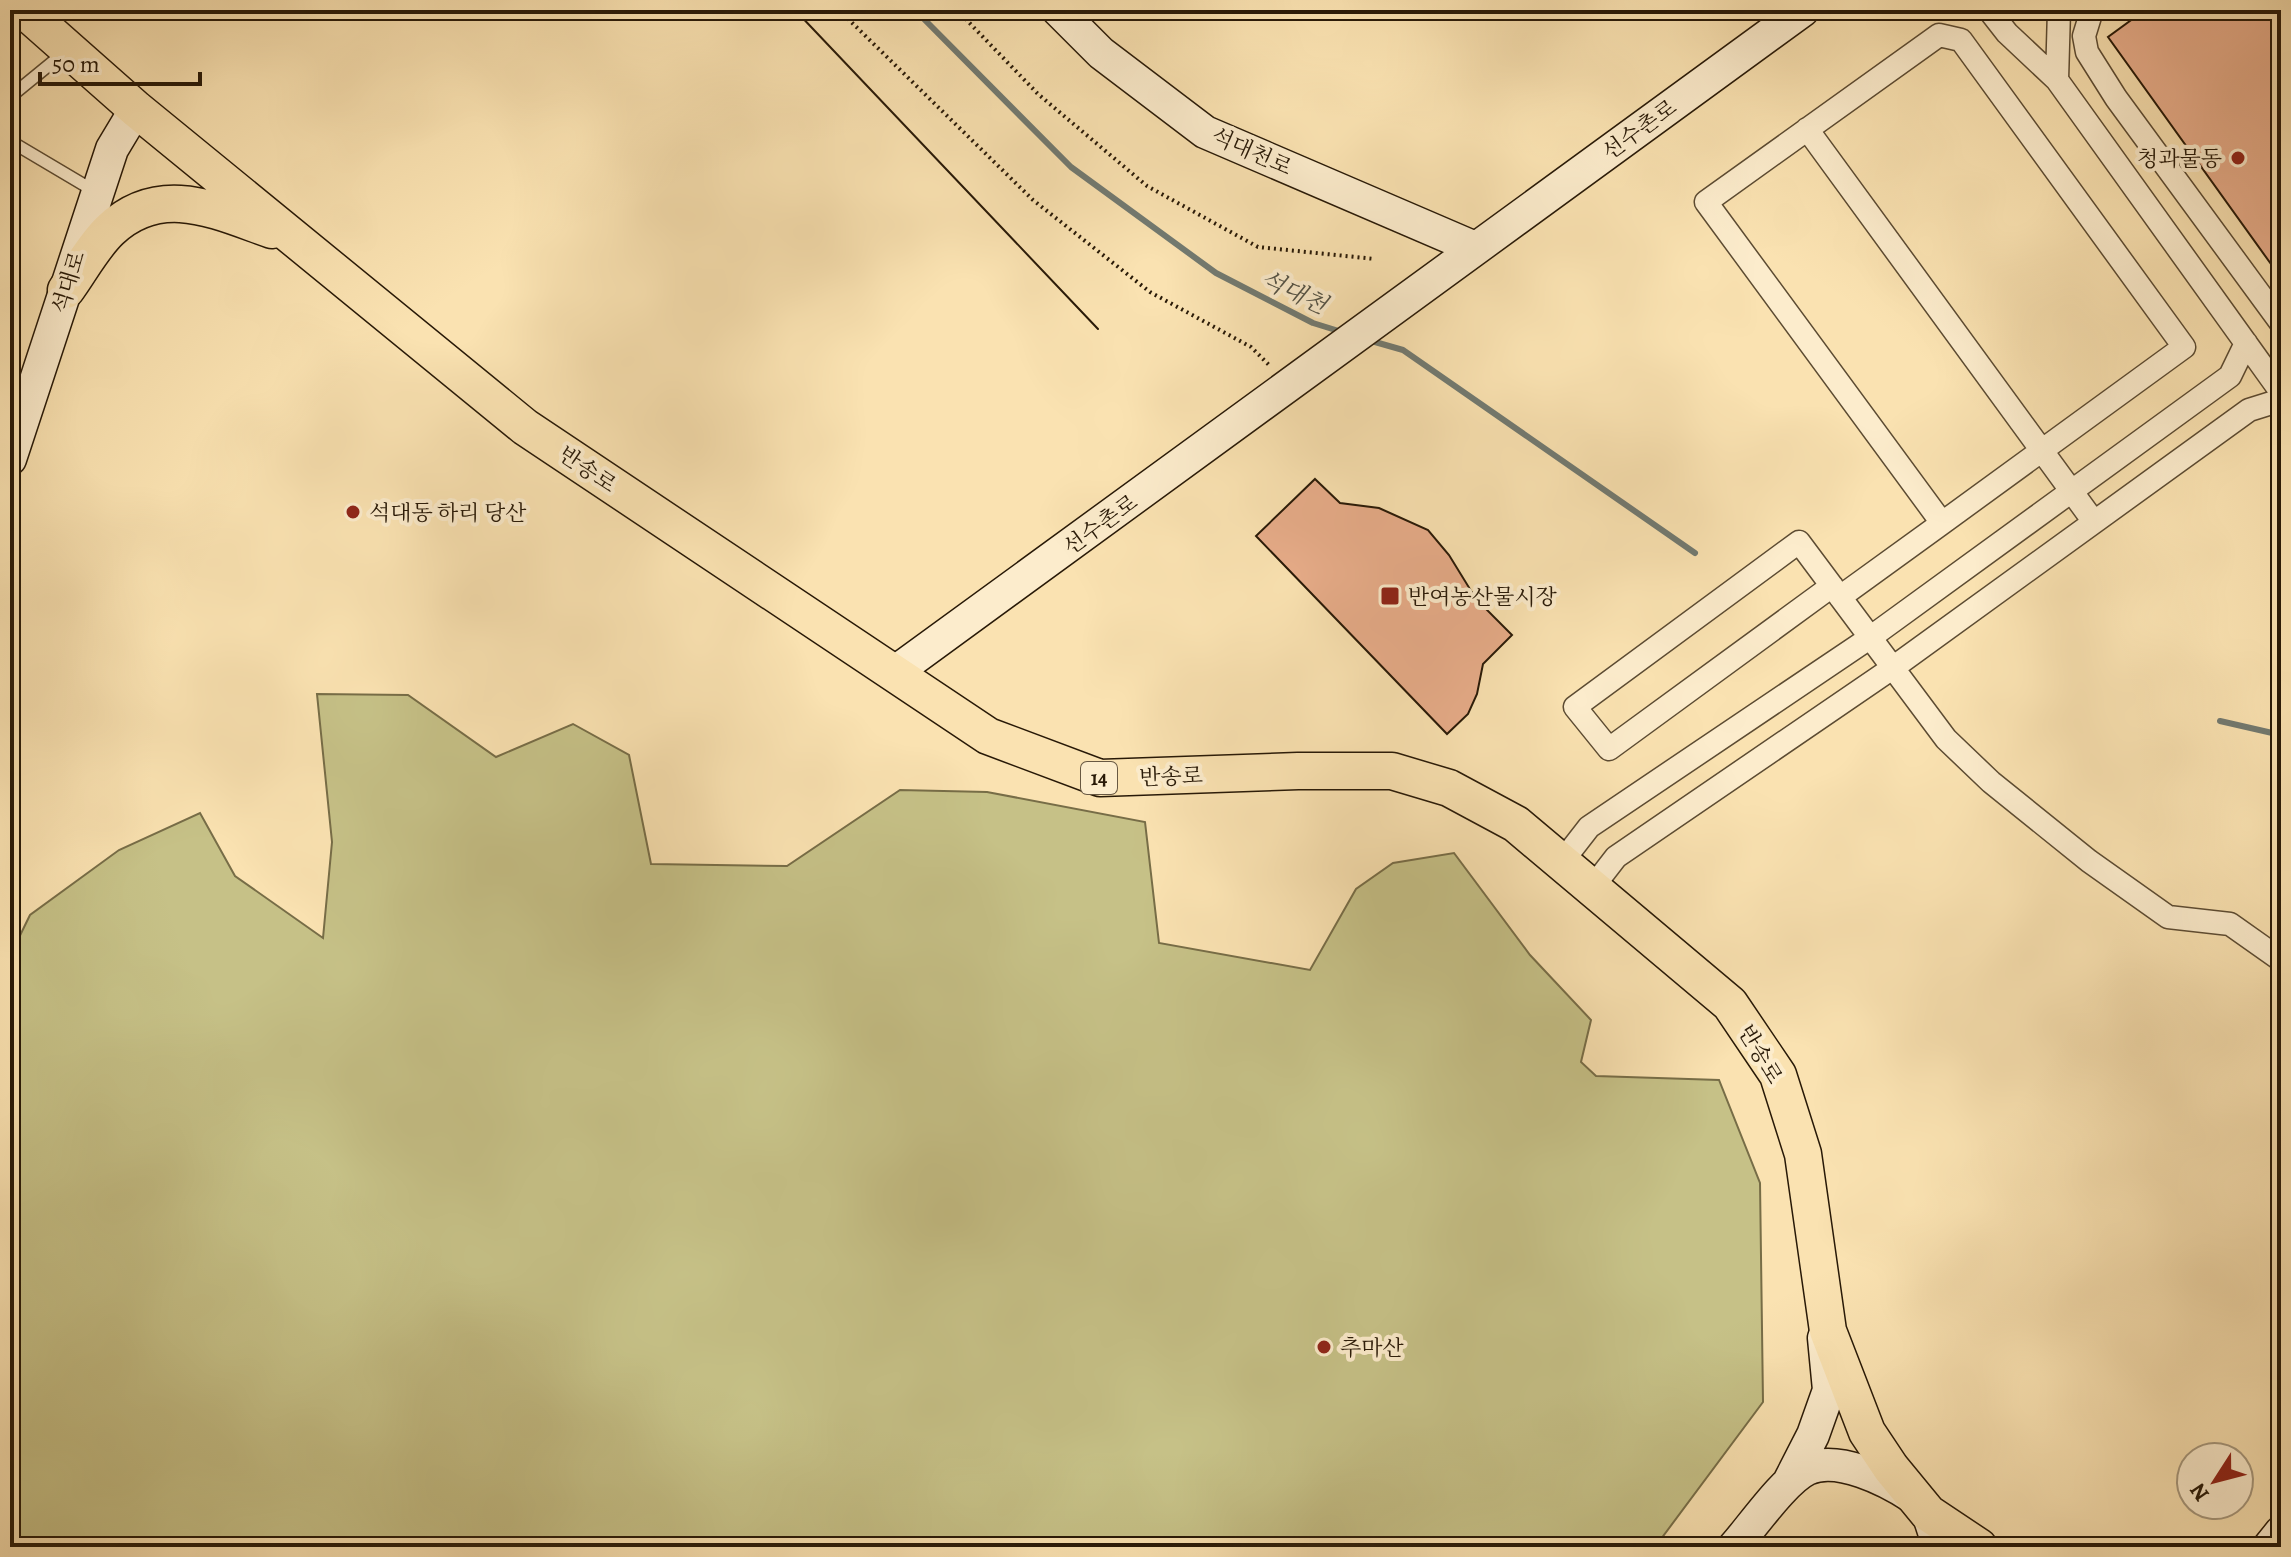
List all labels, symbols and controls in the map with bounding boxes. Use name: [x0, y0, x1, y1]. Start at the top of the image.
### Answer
scale bar: [40, 36, 200, 86]
text: 50 m: [52, 48, 100, 80]
street label: 선수촌로: [1596, 93, 1683, 167]
street label: 석대천로: [1207, 121, 1297, 183]
place label: 청과물동: [2137, 144, 2222, 174]
marker: 청과물동: [2229, 149, 2247, 167]
street label: 석대로: [45, 247, 93, 317]
water label: 석대천: [1256, 263, 1334, 322]
street label: 반송로: [553, 440, 622, 500]
street label: 선수촌로: [1057, 488, 1144, 562]
place label: 석대동 하리 당산: [369, 498, 527, 528]
marker: 석대동 하리 당산: [344, 503, 362, 521]
place label: 반여농산물시장: [1408, 582, 1558, 612]
marker: 반여농산물시장: [1379, 585, 1401, 607]
street label: 반송로: [1139, 761, 1203, 793]
road number: 14: [1081, 762, 1117, 794]
street label: 반송로: [1731, 1019, 1789, 1090]
place label: 추마산: [1340, 1333, 1405, 1363]
marker: 추마산: [1315, 1338, 1333, 1356]
north arrow: [2175, 1441, 2255, 1521]
text: N: [2183, 1477, 2216, 1507]

